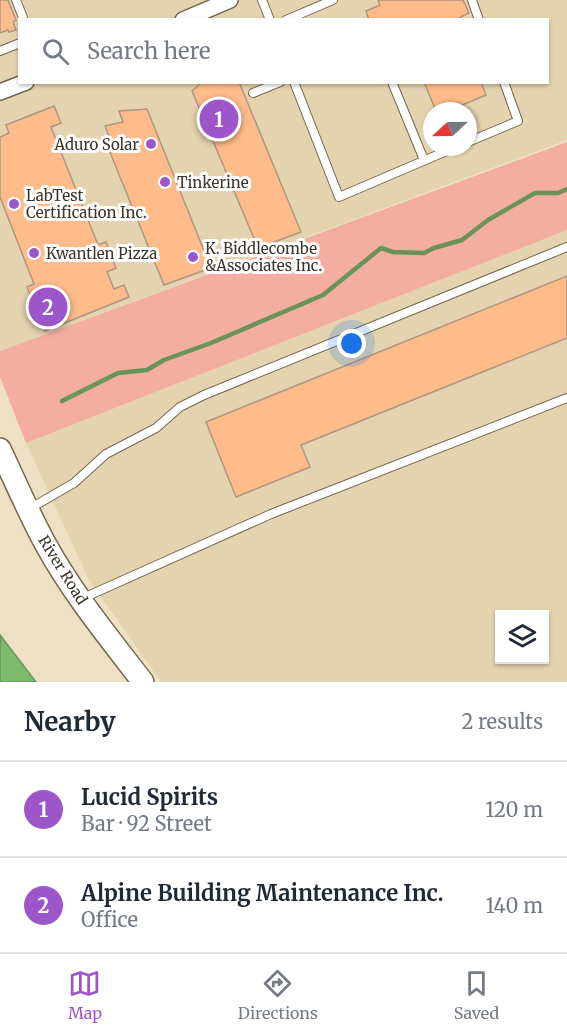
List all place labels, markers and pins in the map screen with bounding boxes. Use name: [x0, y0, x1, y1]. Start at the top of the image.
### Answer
pin: 1: [200, 96, 238, 142]
place label: Aduro Solar: [53, 135, 139, 154]
marker: Aduro Solar: [144, 137, 158, 151]
place label: Tinkerine: [177, 173, 249, 192]
marker: Tinkerine: [158, 175, 172, 189]
place label: LabTest Certification Inc.: [26, 186, 147, 222]
marker: LabTest Certification Inc.: [7, 197, 21, 211]
place label: K. Biddlecombe &Associates Inc.: [205, 239, 322, 275]
place label: Kwantlen Pizza: [46, 244, 157, 263]
marker: Kwantlen Pizza: [27, 246, 41, 260]
marker: K. Biddlecombe &Associates Inc.: [186, 250, 200, 264]
pin: 2: [28, 284, 68, 330]

